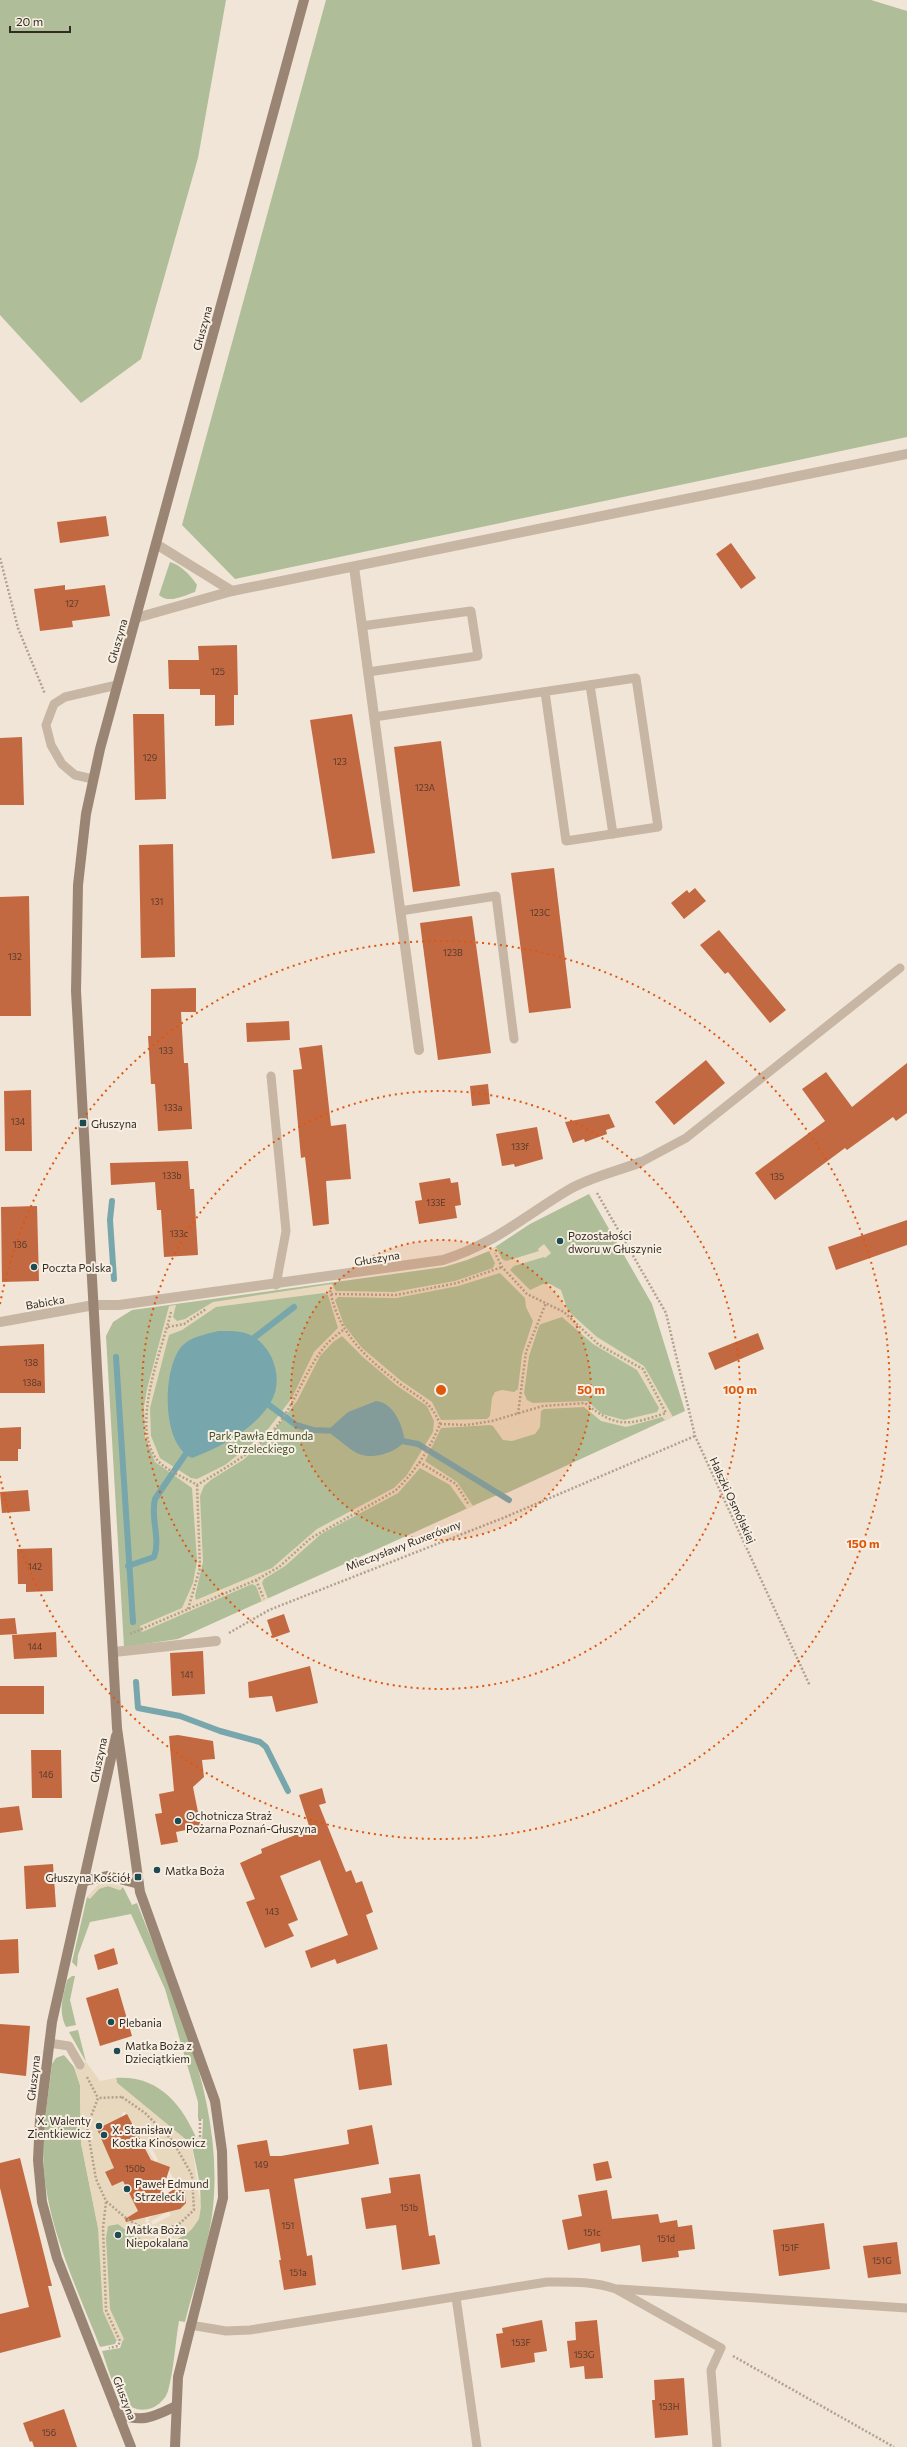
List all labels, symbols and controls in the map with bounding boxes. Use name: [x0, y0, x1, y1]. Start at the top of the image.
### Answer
scale bar: [10, 8, 70, 34]
text: 20 m: [16, 14, 43, 28]
street label: Głuszyna: [190, 304, 214, 352]
house number: 127: [65, 598, 79, 609]
street label: Głuszyna: [104, 617, 130, 665]
house number: 125: [211, 666, 225, 677]
house number: 129: [143, 752, 157, 763]
house number: 123: [333, 756, 347, 767]
house number: 123A: [415, 782, 435, 793]
house number: 131: [151, 896, 163, 907]
house number: 123C: [530, 907, 550, 918]
house number: 123B: [443, 947, 463, 958]
house number: 132: [8, 951, 22, 962]
house number: 133: [159, 1045, 173, 1056]
house number: 133a: [164, 1102, 183, 1113]
house number: 134: [11, 1116, 26, 1127]
place label: Głuszyna: [91, 1117, 137, 1130]
marker: Głuszyna: [78, 1118, 88, 1128]
house number: 133f: [511, 1141, 529, 1152]
house number: 133b: [162, 1170, 182, 1181]
house number: 135: [770, 1171, 784, 1182]
house number: 133E: [426, 1197, 446, 1208]
house number: 133c: [170, 1228, 189, 1239]
place label: Pozostałości dworu w Głuszynie: [568, 1229, 662, 1255]
marker: Pozostałości dworu w Głuszynie: [555, 1236, 565, 1246]
house number: 136: [13, 1239, 27, 1250]
street label: Głuszyna: [353, 1248, 401, 1268]
place label: Poczta Polska: [42, 1261, 111, 1274]
marker: Poczta Polska: [29, 1262, 39, 1272]
street label: Babicka: [24, 1292, 66, 1312]
house number: 138: [24, 1357, 38, 1368]
house number: 138a: [22, 1377, 42, 1388]
text: 50 m: [577, 1382, 605, 1396]
text: 100 m: [723, 1382, 757, 1396]
centre of rings: [434, 1383, 448, 1397]
park label: Park Pawła Edmunda Strzeleckiego: [209, 1429, 313, 1455]
street label: Halszki Osmólskiej: [707, 1455, 759, 1545]
street label: Mieczysławy Ruxerówny: [344, 1517, 463, 1573]
text: 150 m: [846, 1536, 880, 1550]
house number: 142: [28, 1561, 42, 1572]
house number: 144: [28, 1641, 43, 1652]
house number: 141: [181, 1669, 193, 1680]
street label: Głuszyna: [87, 1736, 109, 1784]
house number: 146: [39, 1769, 53, 1780]
place label: Ochotnicza Straż Pożarna Poznań-Głuszyna: [186, 1809, 317, 1835]
marker: Ochotnicza Straż Pożarna Poznań-Głuszyna: [173, 1816, 183, 1826]
place label: Matka Boża: [165, 1864, 224, 1877]
marker: Matka Boża: [152, 1865, 162, 1875]
place label: Głuszyna Kościół: [46, 1871, 131, 1884]
marker: Głuszyna Kościół: [133, 1872, 143, 1882]
house number: 143: [265, 1906, 279, 1917]
place label: Plebania: [119, 2016, 162, 2029]
marker: Plebania: [106, 2017, 116, 2027]
place label: Matka Boża z Dzieciątkiem: [125, 2039, 192, 2065]
marker: Matka Boża z Dzieciątkiem: [112, 2046, 122, 2056]
street label: Głuszyna: [24, 2055, 42, 2101]
place label: X. Walenty Zientkiewicz: [27, 2114, 92, 2140]
marker: X. Walenty Zientkiewicz: [94, 2121, 104, 2131]
place label: X. Stanisław Kostka Kinosowicz: [112, 2123, 206, 2149]
marker: X. Stanisław Kostka Kinosowicz: [99, 2130, 109, 2140]
house number: 149: [254, 2159, 268, 2170]
house number: 150b: [125, 2163, 145, 2174]
place label: Paweł Edmund Strzelecki: [135, 2177, 209, 2203]
marker: Paweł Edmund Strzelecki: [122, 2184, 132, 2194]
house number: 151b: [400, 2202, 418, 2213]
house number: 151: [282, 2220, 294, 2231]
place label: Matka Boża Niepokalana: [126, 2223, 188, 2249]
house number: 151c: [583, 2227, 601, 2238]
marker: Matka Boża Niepokalana: [113, 2230, 123, 2240]
house number: 151d: [657, 2233, 675, 2244]
house number: 151F: [781, 2242, 799, 2253]
house number: 151G: [872, 2255, 892, 2266]
house number: 151a: [289, 2267, 307, 2278]
house number: 153F: [511, 2337, 531, 2348]
house number: 153G: [574, 2349, 594, 2360]
street label: Głuszyna: [111, 2374, 139, 2422]
house number: 153H: [659, 2401, 679, 2412]
house number: 156: [42, 2427, 56, 2438]

